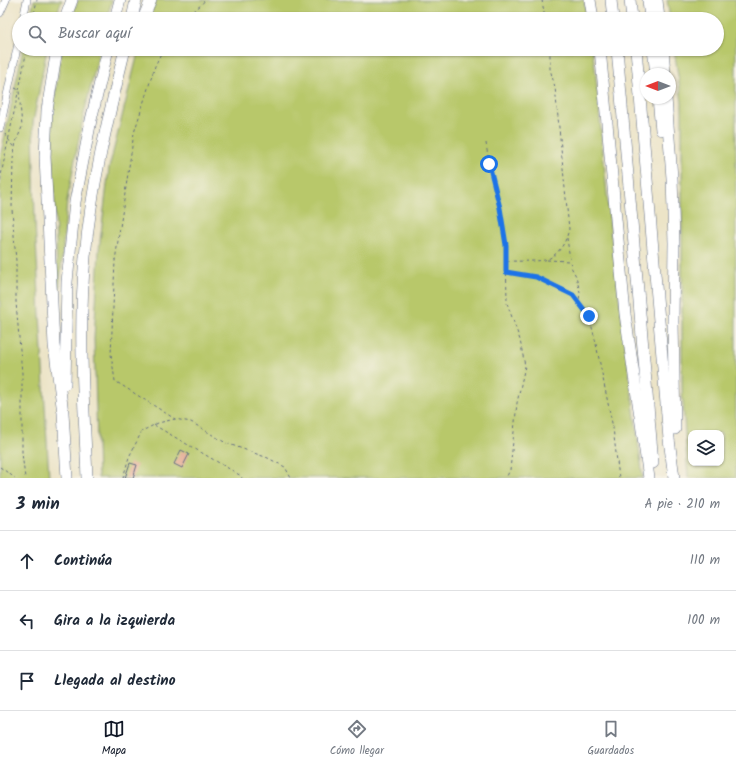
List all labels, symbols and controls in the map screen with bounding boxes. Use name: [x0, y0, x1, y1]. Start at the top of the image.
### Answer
search box: [12, 12, 724, 56]
text: Buscar aquí: [58, 22, 131, 46]
icon: search: [26, 23, 48, 45]
north arrow: [640, 68, 676, 104]
route start: [480, 155, 498, 173]
route end: [580, 307, 598, 325]
map controls: [688, 430, 724, 466]
button: layers: [688, 430, 724, 466]
text: 3 min: [16, 491, 60, 518]
text: A pie · 210 m: [645, 494, 720, 515]
text: Continúa: [54, 549, 112, 573]
icon: ahead: [16, 550, 38, 572]
text: 110 m: [690, 550, 720, 571]
text: Gira a la izquierda: [54, 609, 175, 633]
icon: left: [16, 610, 38, 632]
text: 100 m: [687, 610, 720, 631]
text: Llegada al destino: [54, 669, 176, 693]
icon: arrive: [16, 670, 38, 692]
tab: Mapa: [102, 718, 126, 760]
tab: Cómo llegar: [330, 718, 384, 760]
tab: Guardados: [588, 718, 634, 760]

